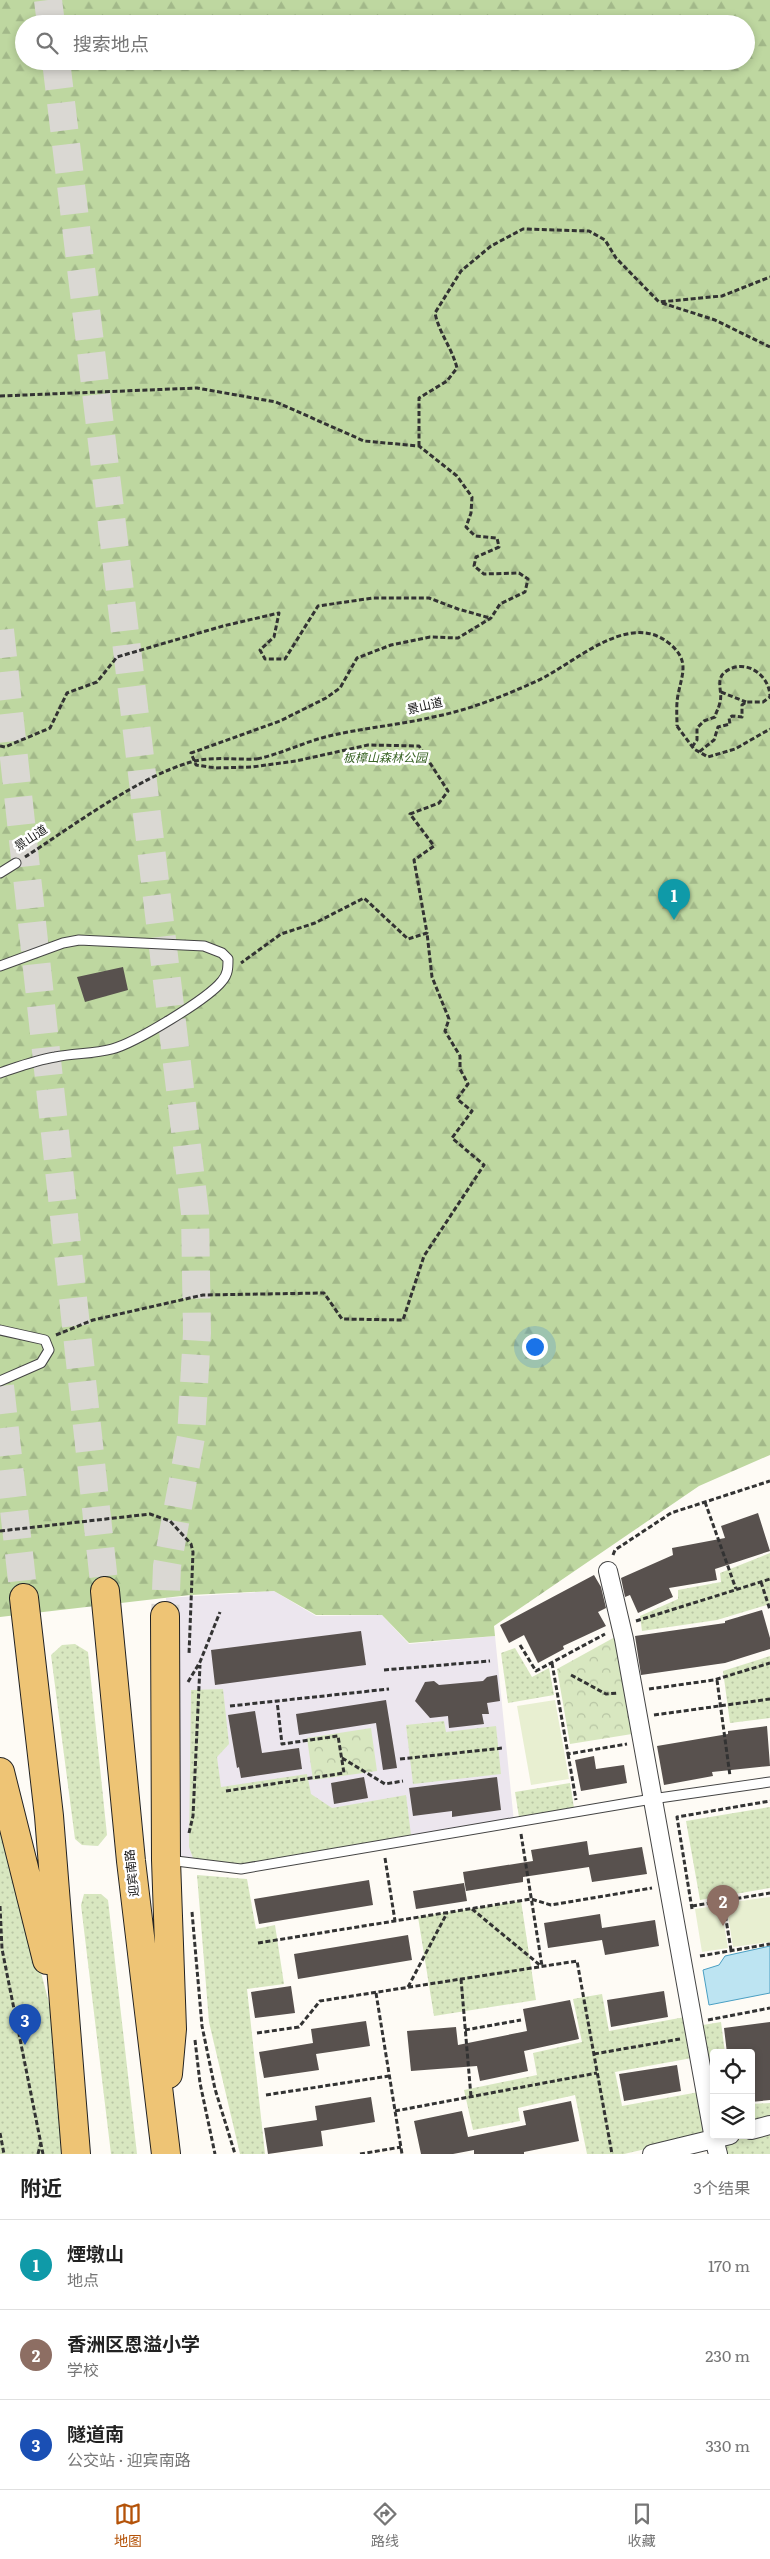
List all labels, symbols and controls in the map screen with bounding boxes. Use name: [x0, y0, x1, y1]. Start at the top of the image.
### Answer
search box: [15, 15, 755, 70]
icon: search: [33, 29, 61, 57]
text: 搜索地点: [73, 29, 149, 57]
street label: 景山道: [405, 692, 444, 718]
park label: 板樟山森林公园: [343, 748, 429, 766]
street label: 景山道: [10, 820, 50, 855]
pin: 1: [658, 879, 690, 920]
your location: [522, 1334, 548, 1360]
street label: 迎宾南路: [120, 1848, 142, 1898]
pin: 2: [707, 1885, 739, 1926]
pin: 3: [9, 2004, 41, 2045]
map controls: [710, 2049, 755, 2139]
button: locate: [710, 2049, 755, 2094]
button: layers: [710, 2094, 755, 2139]
text: 附近: [20, 2171, 62, 2202]
text: 3个结果: [693, 2175, 750, 2199]
text: 煙墩山: [67, 2239, 124, 2267]
text: 1: [33, 2253, 39, 2277]
text: 170 m: [708, 2253, 750, 2277]
text: 地点: [67, 2267, 99, 2291]
text: 香洲区恩溢小学: [67, 2329, 200, 2357]
text: 2: [32, 2343, 40, 2367]
text: 230 m: [705, 2343, 750, 2367]
text: 学校: [67, 2357, 99, 2381]
text: 隧道南: [67, 2419, 124, 2447]
text: 3: [32, 2433, 40, 2457]
text: 330 m: [705, 2433, 750, 2457]
text: 公交站 · 迎宾南路: [67, 2447, 191, 2471]
tab: 地图: [114, 2500, 142, 2550]
tab: 路线: [371, 2500, 399, 2550]
tab: 收藏: [628, 2500, 656, 2550]

